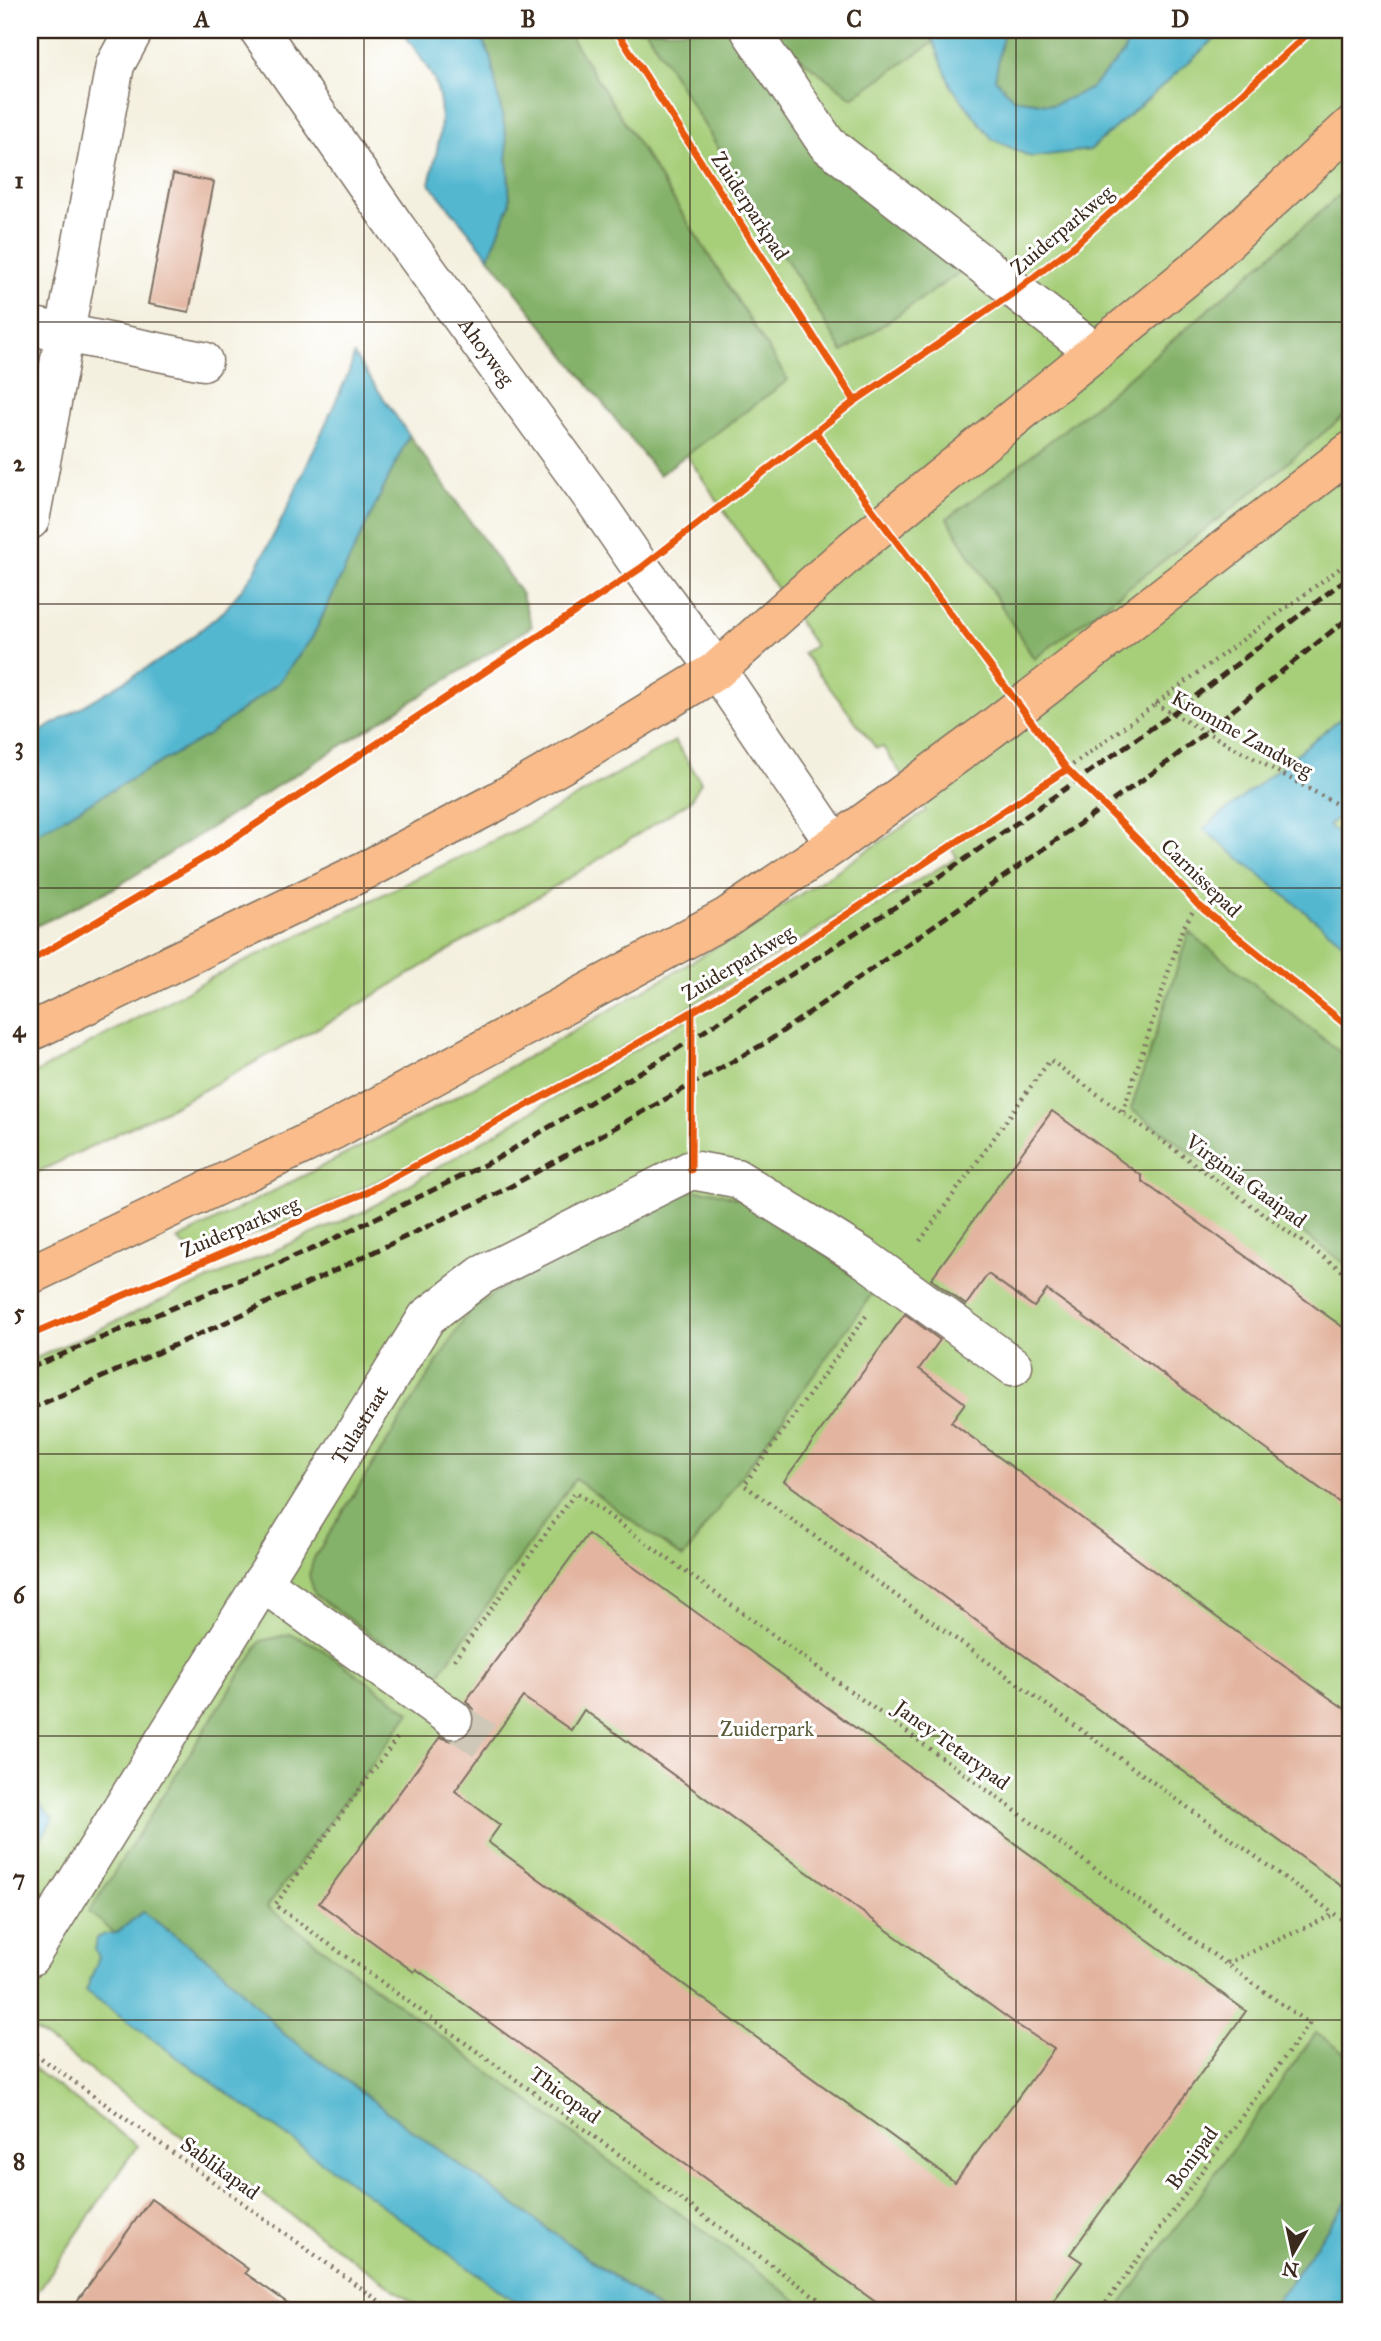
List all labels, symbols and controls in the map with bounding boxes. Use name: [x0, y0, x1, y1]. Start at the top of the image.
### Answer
text: A: [192, 5, 210, 33]
text: B: [520, 5, 536, 33]
text: C: [846, 5, 862, 33]
text: D: [1171, 5, 1189, 33]
street label: Zuiderparkpad: [705, 147, 795, 265]
text: 1: [14, 166, 24, 194]
street label: Zuiderparkweg: [1005, 179, 1119, 280]
street label: Ahoyweg: [452, 312, 520, 391]
text: 2: [13, 449, 25, 477]
street label: Kromme Zandweg: [1167, 684, 1317, 784]
text: 3: [14, 732, 24, 761]
street label: Carnissepad: [1155, 833, 1247, 923]
street label: Zuiderparkweg: [677, 919, 799, 1007]
text: 4: [13, 1015, 27, 1043]
street label: Virginia Gaaipad: [1180, 1128, 1312, 1234]
street label: Zuiderparkweg: [177, 1190, 303, 1264]
text: 5: [14, 1298, 25, 1326]
street label: Tulastraat: [326, 1380, 395, 1469]
text: 6: [13, 1581, 26, 1609]
street label: Janey Tetarypad: [887, 1693, 1015, 1796]
park label: Zuiderpark: [720, 1716, 814, 1742]
text: 7: [13, 1864, 25, 1892]
street label: Thicopad: [524, 2061, 606, 2130]
street label: Bonipad: [1160, 2121, 1224, 2195]
street label: Sablikapad: [176, 2131, 265, 2206]
text: 8: [13, 2147, 25, 2175]
north arrow: [1258, 2218, 1328, 2288]
text: N: [1281, 2257, 1300, 2282]

